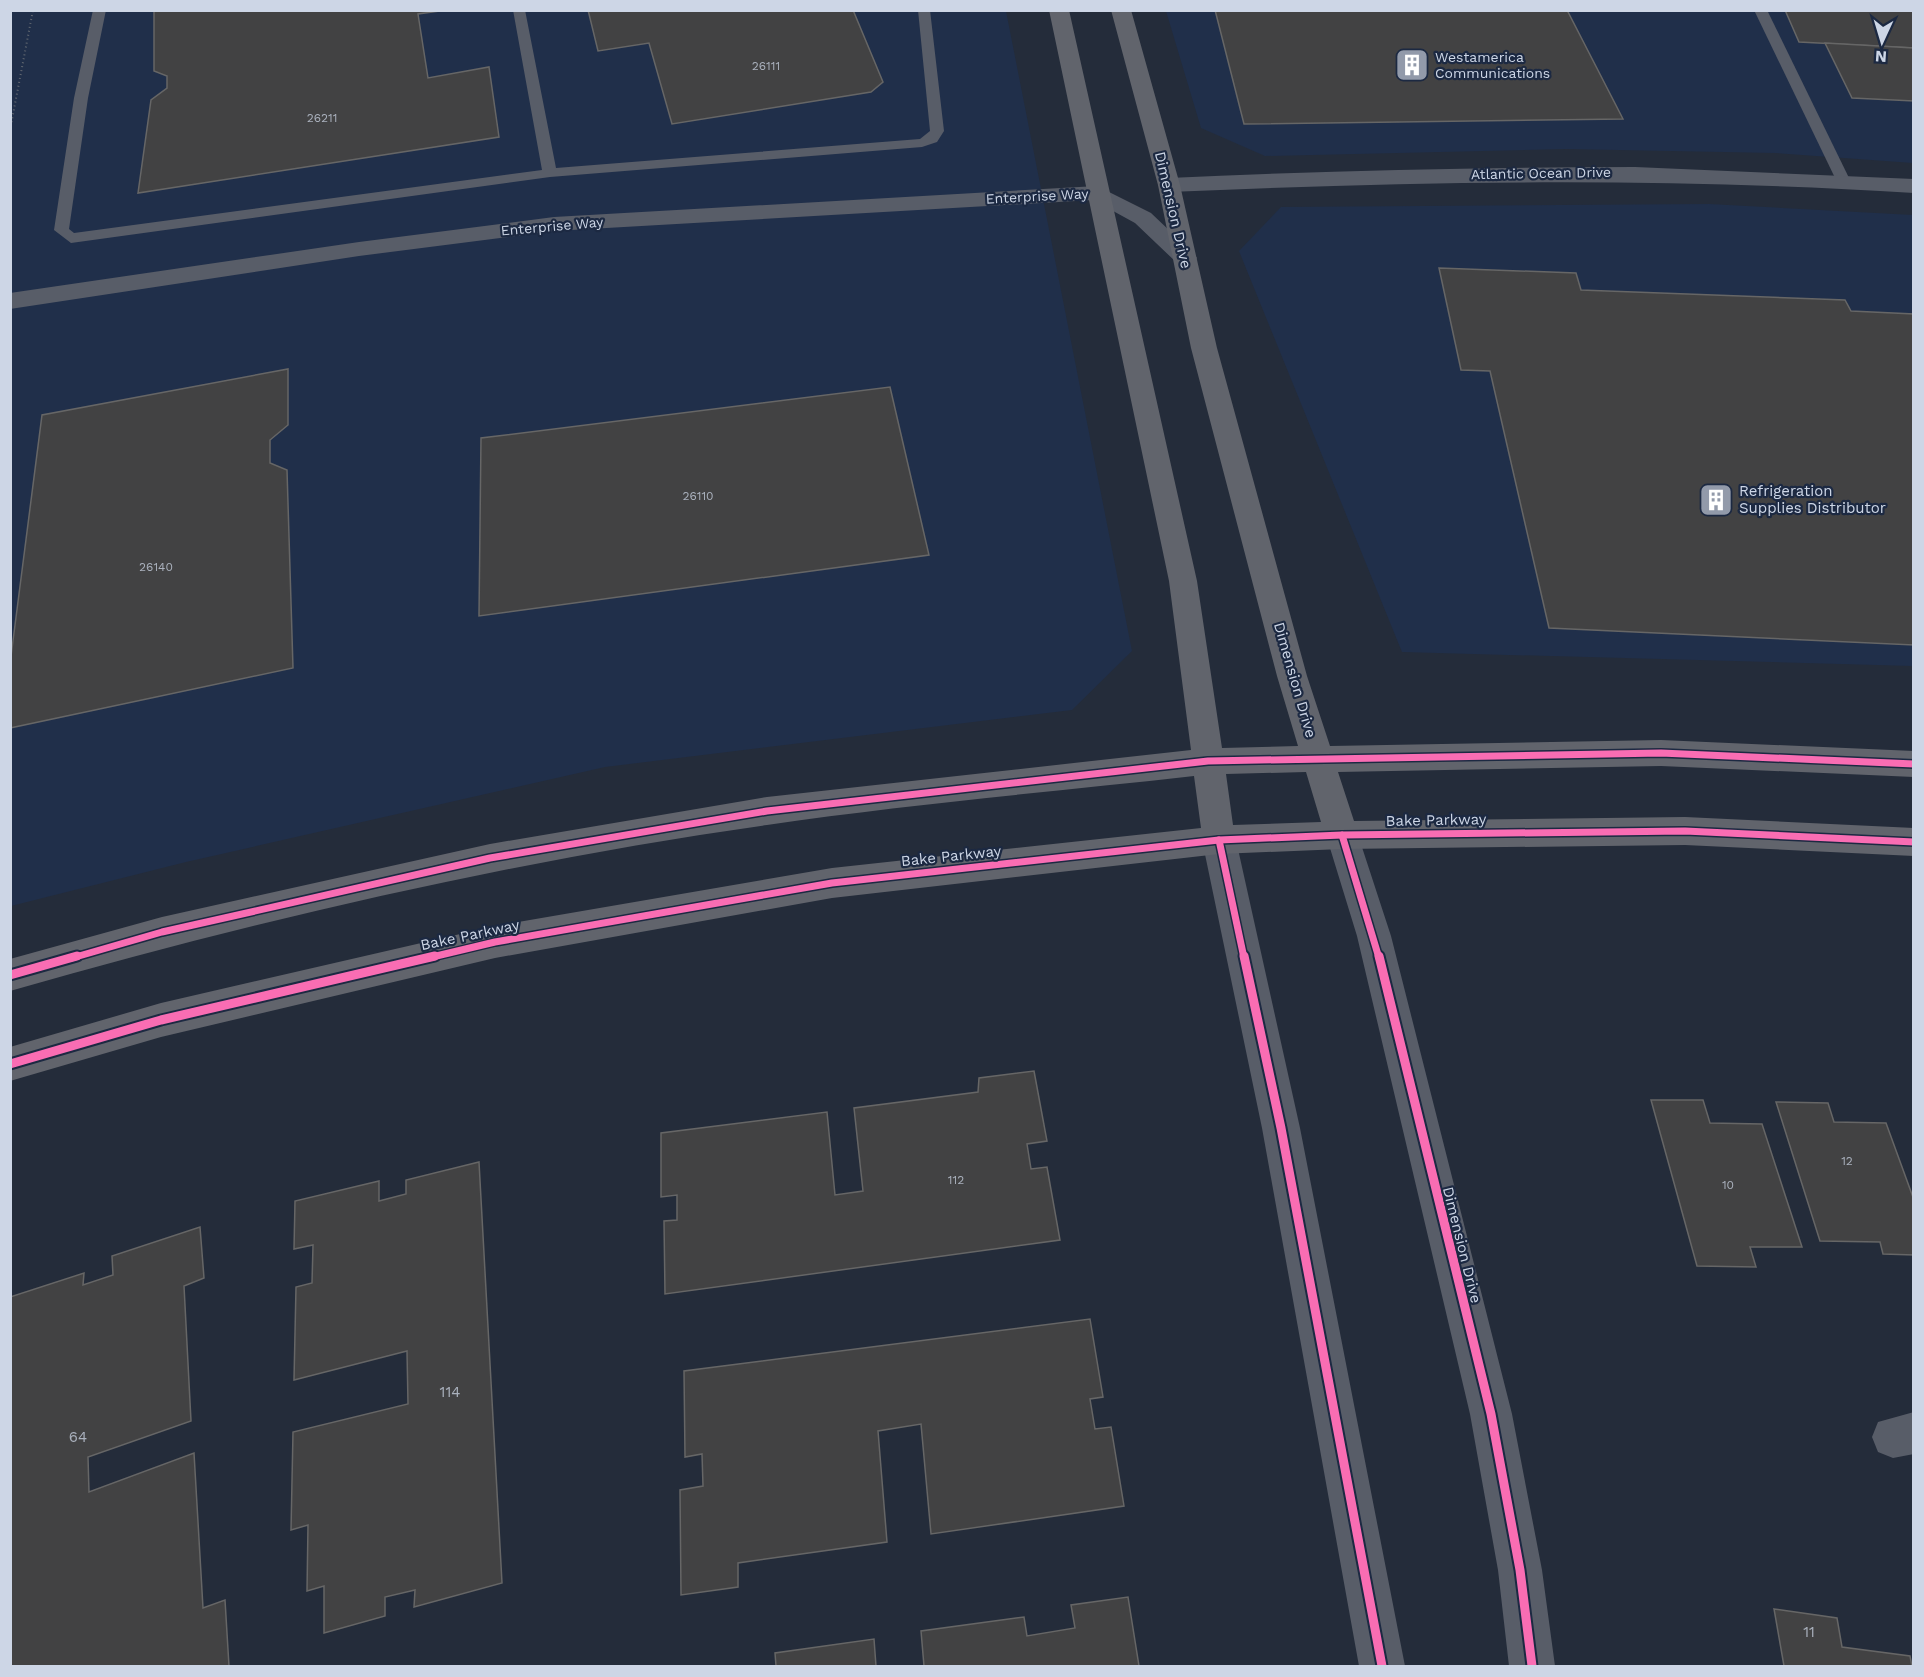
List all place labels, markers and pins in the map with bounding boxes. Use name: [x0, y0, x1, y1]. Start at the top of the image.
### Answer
building icon: Westamerica Communications: [1394, 47, 1430, 83]
place label: Westamerica Communications: [1435, 49, 1550, 81]
building icon: Refrigeration Supplies Distributor: [1698, 482, 1734, 518]
place label: Refrigeration Supplies Distributor: [1739, 482, 1886, 517]

